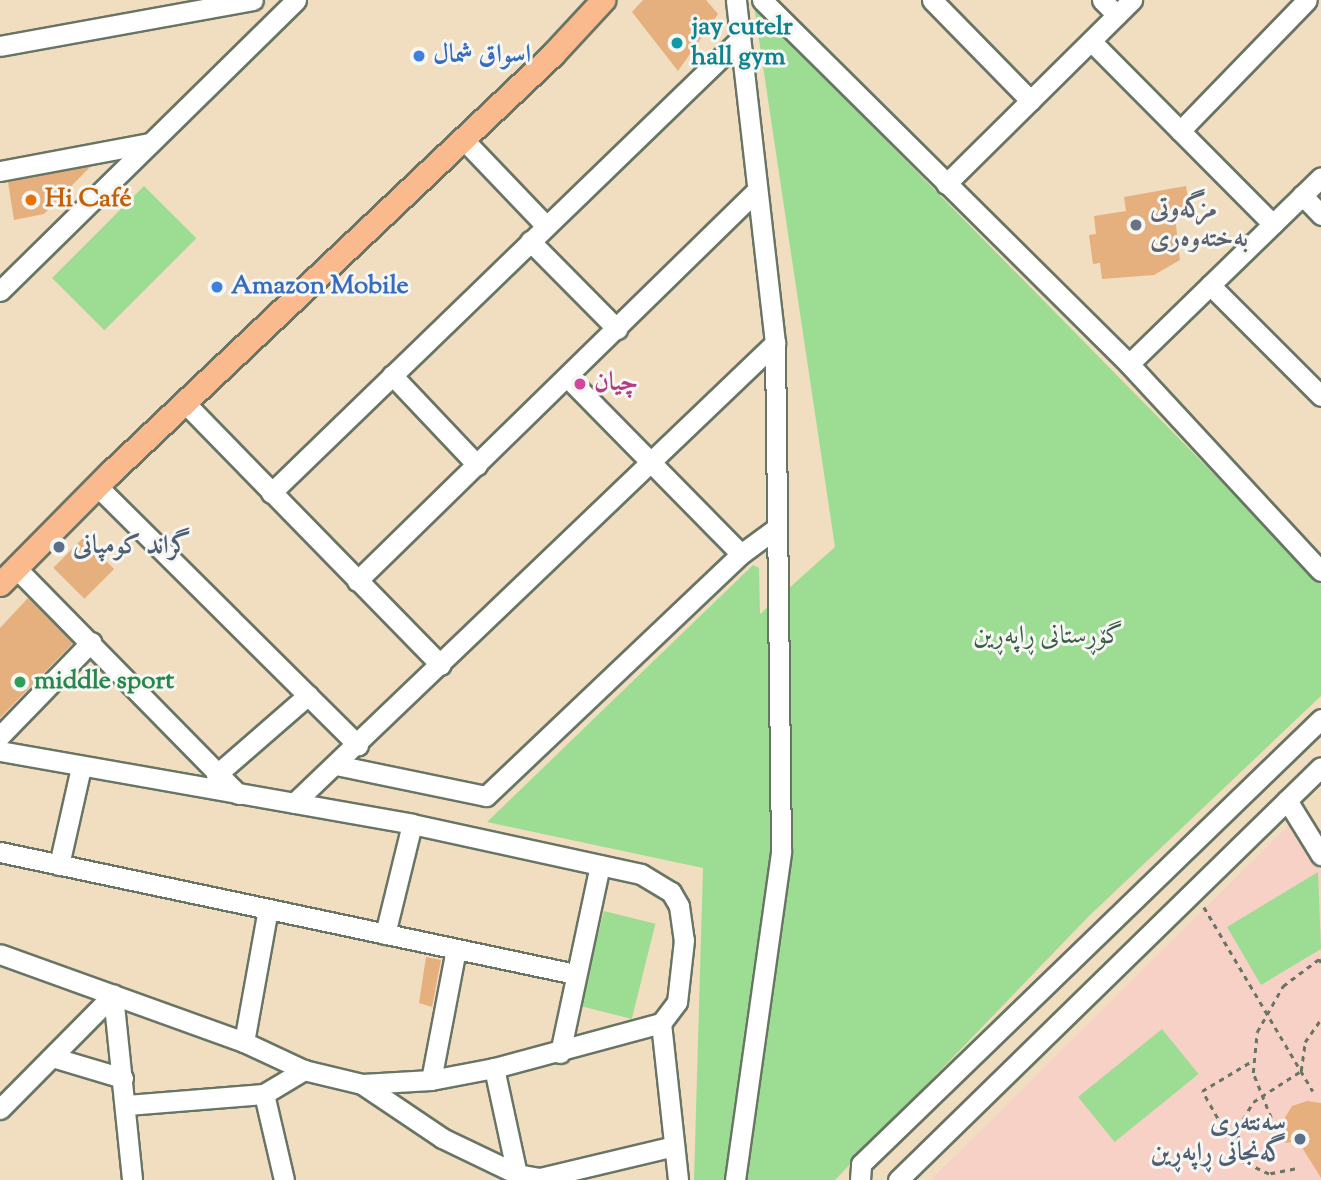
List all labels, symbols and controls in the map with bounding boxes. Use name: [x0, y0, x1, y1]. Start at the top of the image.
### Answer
place label: jay cutelr hall gym: [691, 12, 793, 74]
marker: jay cutelr hall gym: [669, 35, 685, 51]
place label: اسواق شمال: [433, 40, 531, 72]
marker: اسواق شمال: [411, 48, 427, 64]
place label: Hi Café: [45, 184, 132, 216]
marker: Hi Café: [23, 192, 39, 208]
place label: مزگەوتی بەختەوەری: [1150, 194, 1248, 256]
marker: مزگەوتی بەختەوەری: [1128, 217, 1144, 233]
place label: Amazon Mobile: [231, 271, 409, 303]
marker: Amazon Mobile: [209, 279, 225, 295]
place label: چيان: [594, 368, 638, 400]
marker: چيان: [572, 376, 588, 392]
place label: گراند كومپانى: [73, 531, 191, 563]
marker: گراند كومپانى: [51, 539, 67, 555]
park label: گۆڕستانی ڕاپەڕین: [973, 621, 1123, 653]
place label: middle sport: [34, 666, 174, 698]
marker: middle sport: [12, 674, 28, 690]
place label: سەنتەری گەنجانی ڕاپەڕین: [1151, 1108, 1286, 1170]
marker: سەنتەری گەنجانی ڕاپەڕین: [1292, 1131, 1308, 1147]

